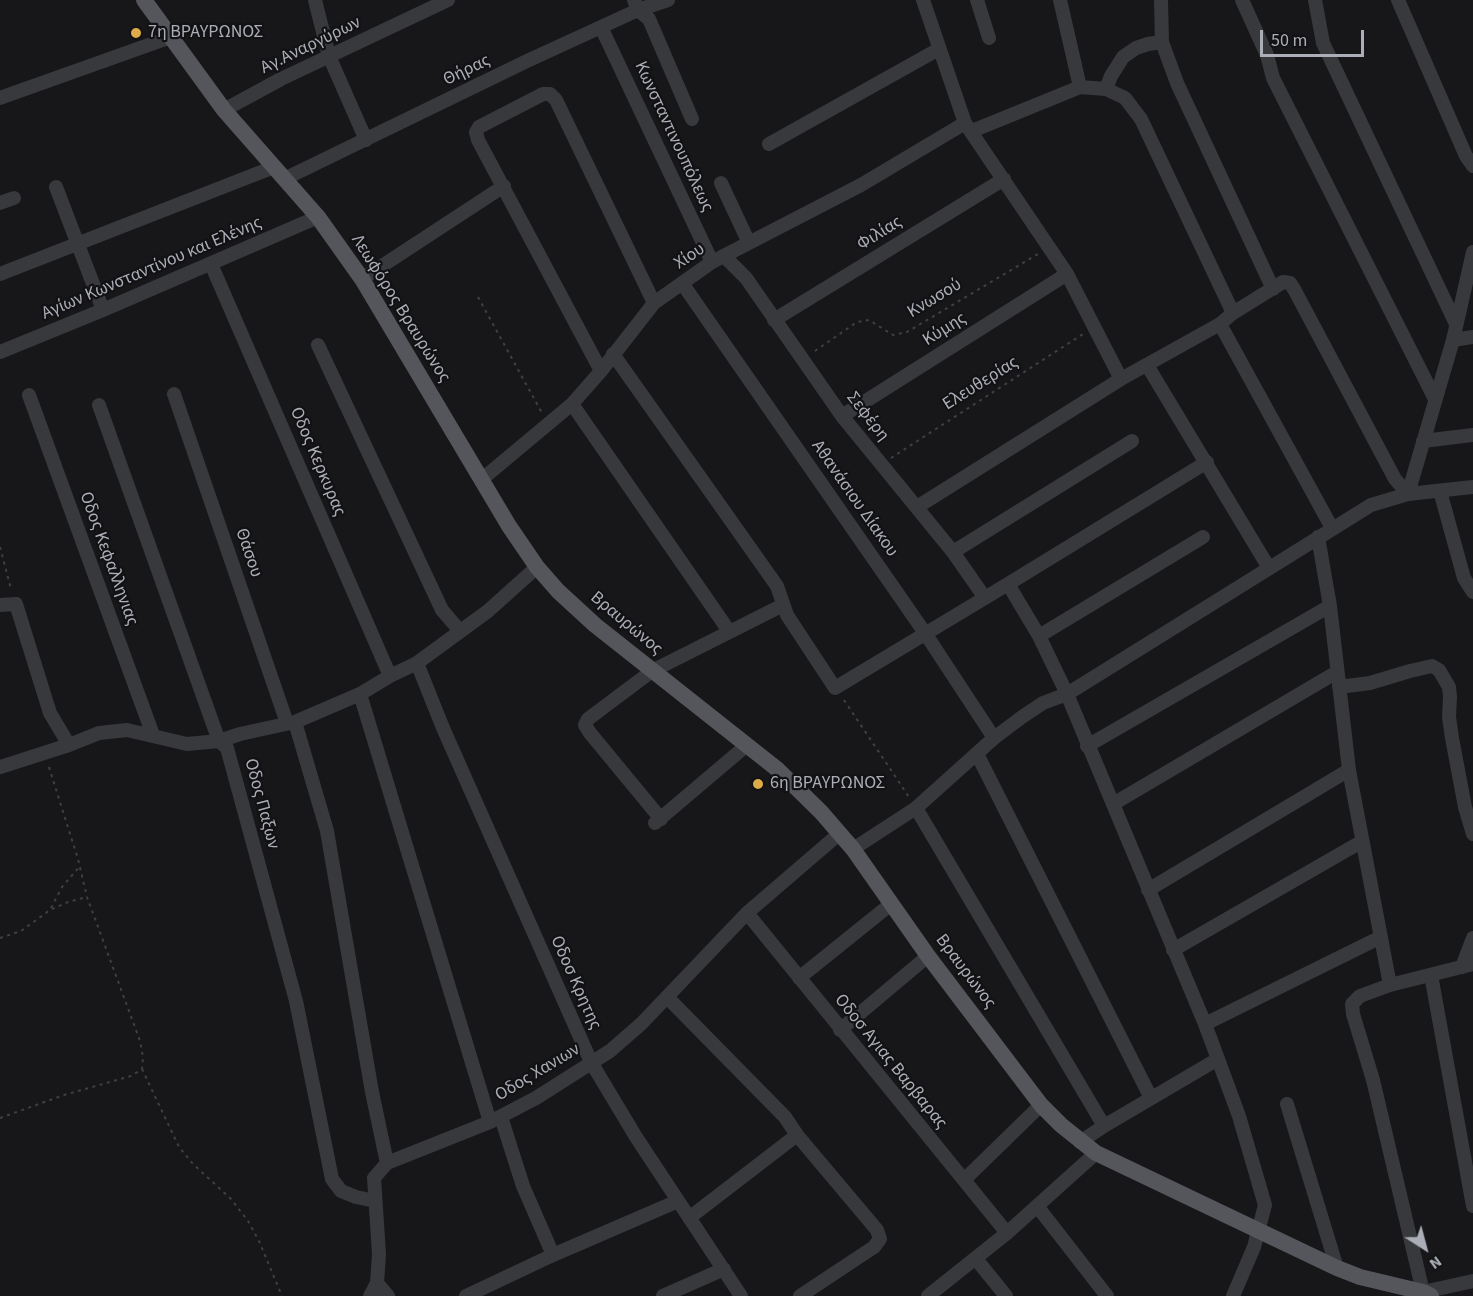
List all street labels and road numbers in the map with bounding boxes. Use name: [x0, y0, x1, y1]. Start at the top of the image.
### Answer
street label: Αγ.Αναργύρων: [257, 12, 365, 80]
street label: Θήρας: [440, 50, 494, 92]
street label: Κωνσταντινουπόλεως: [629, 58, 717, 216]
street label: Φιλίας: [854, 212, 906, 256]
street label: Αγίων Κωνσταντίνου και Ελένης: [39, 213, 265, 325]
street label: Λεωφόρος Βραυρώνος: [346, 231, 454, 387]
street label: Χίου: [670, 239, 710, 275]
street label: Κνωσού: [904, 274, 966, 324]
street label: Κύμης: [919, 308, 971, 352]
street label: Ελευθερίας: [939, 352, 1023, 416]
street label: Σεφέρη: [841, 388, 893, 446]
street label: Οδος Κερκυρας: [284, 404, 350, 520]
street label: Αθανάσιου Δίακου: [806, 437, 902, 561]
street label: Οδος Κεφαλληνιας: [74, 489, 142, 629]
street label: Θάσου: [230, 526, 266, 580]
street label: Βραυρώνος: [585, 588, 667, 660]
street label: Οδος Παξων: [239, 756, 283, 852]
street label: Βραυρώνος: [930, 930, 1000, 1014]
street label: Οδοσ Κρητης: [545, 933, 605, 1033]
street label: Οδοσ Αγιας Βαρβαρας: [829, 990, 951, 1134]
street label: Οδος Χανιων: [492, 1039, 584, 1107]

